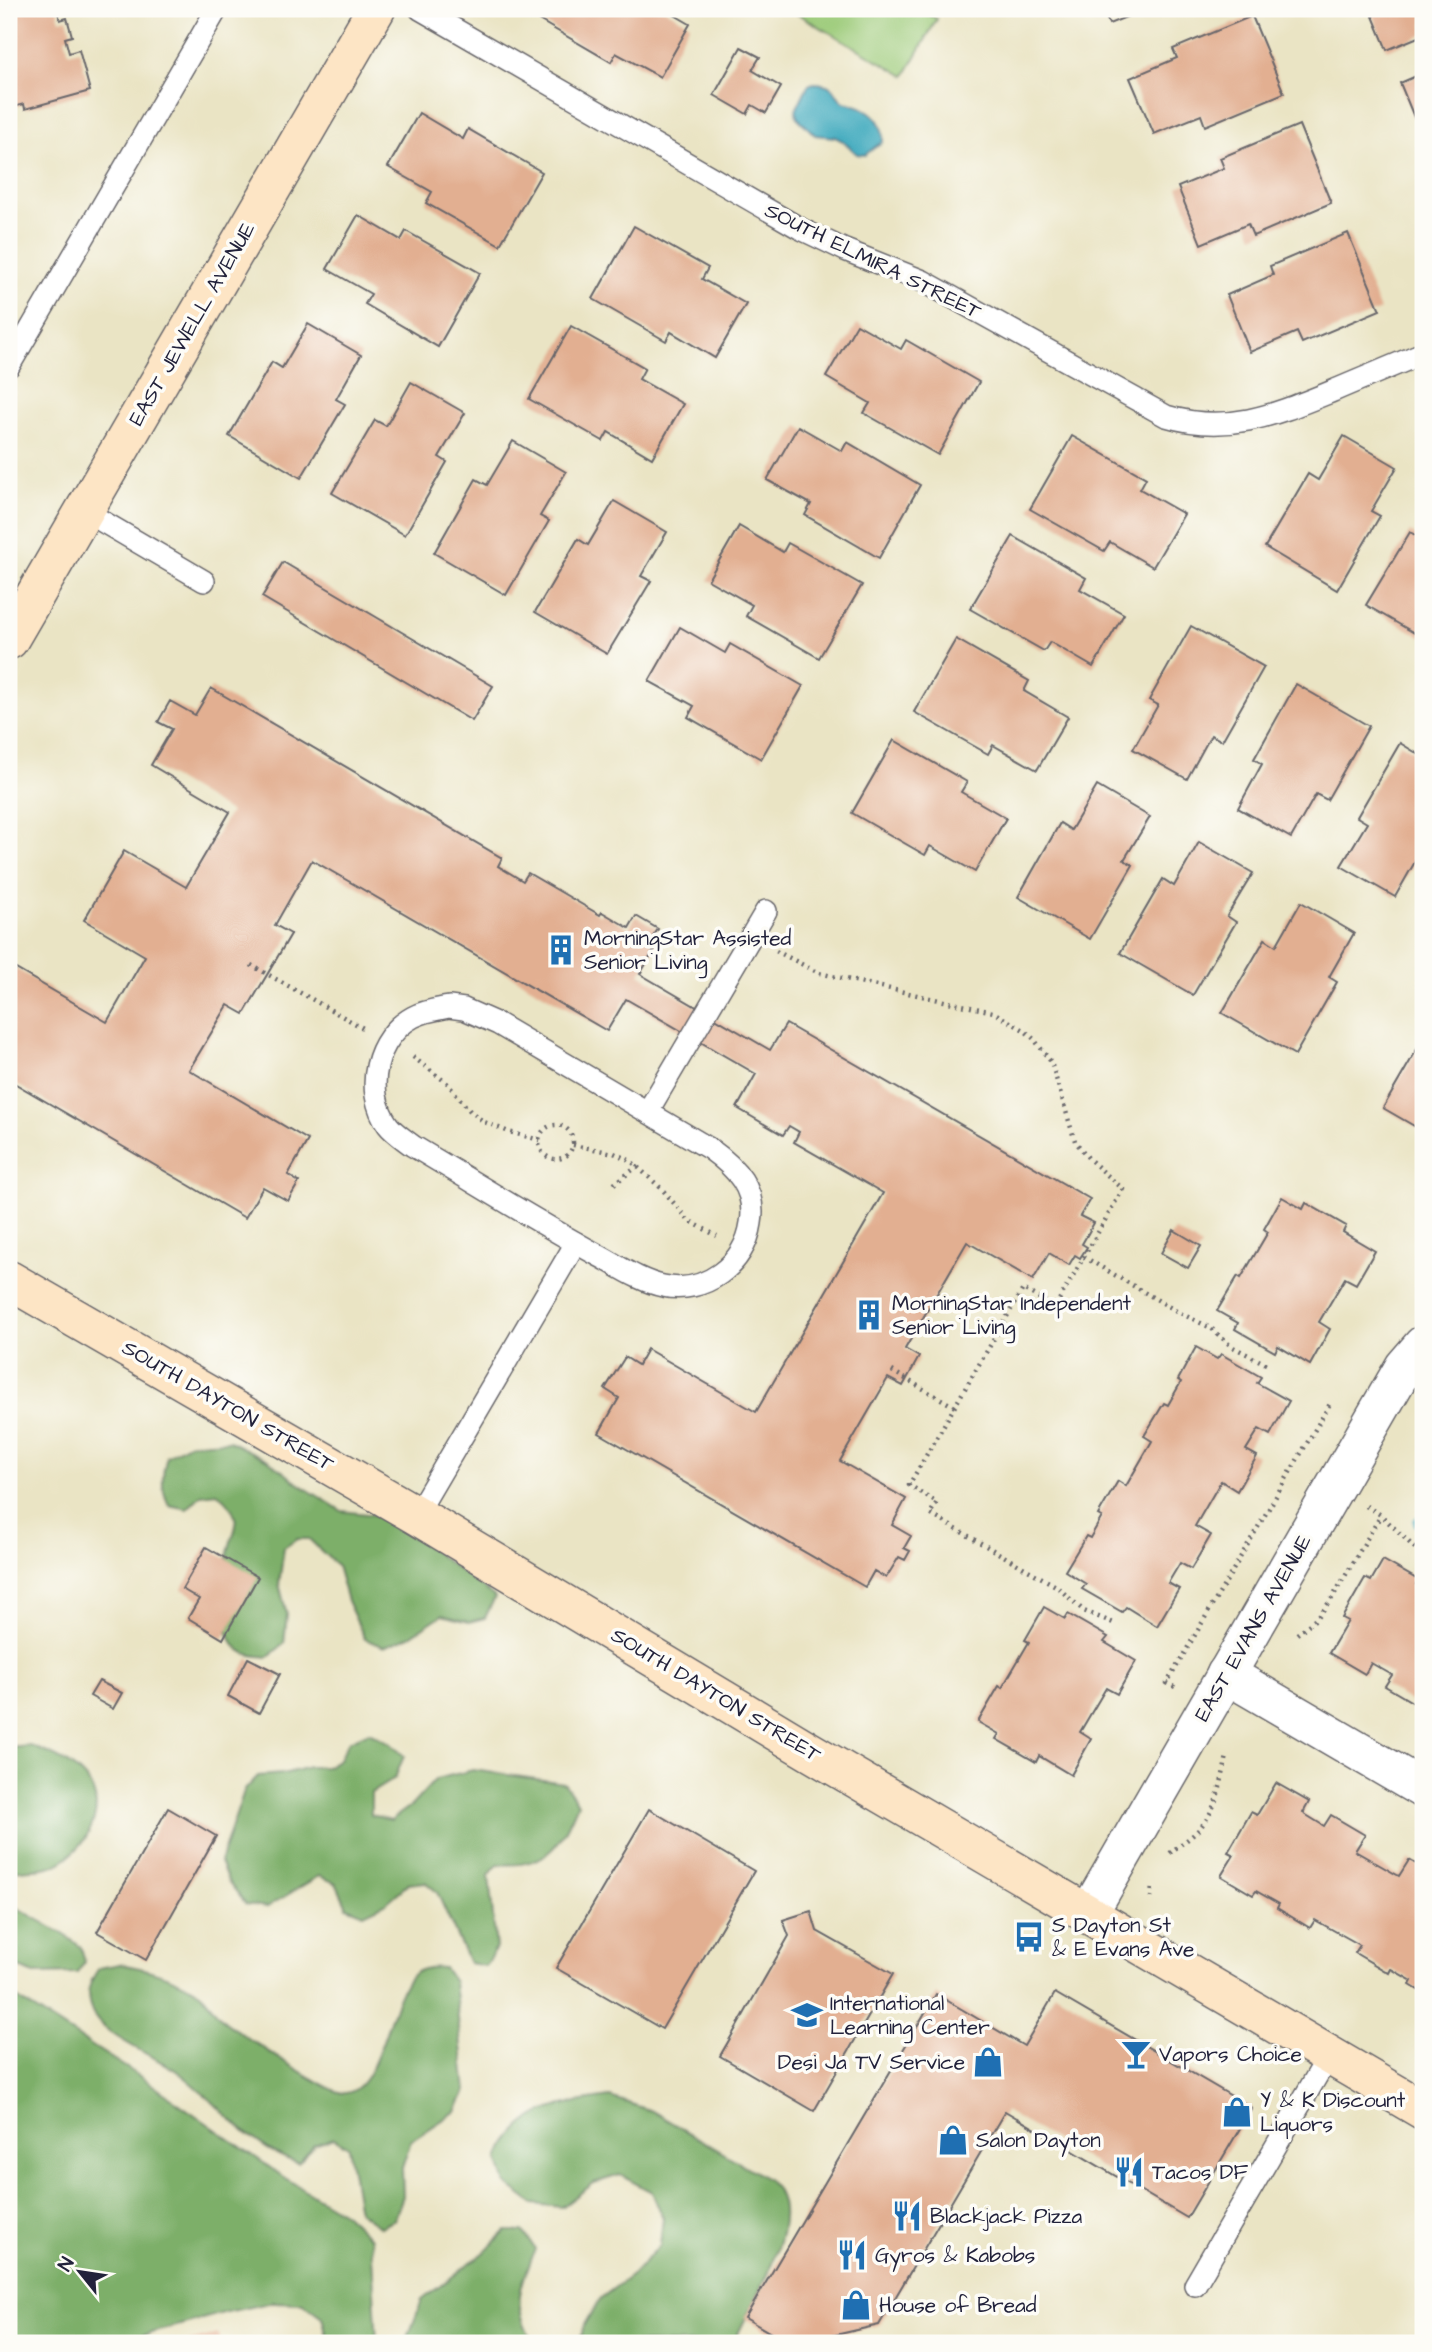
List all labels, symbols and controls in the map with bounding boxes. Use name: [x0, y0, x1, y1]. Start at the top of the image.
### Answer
street label: SOUTH ELMIRA STREET: [760, 196, 987, 326]
street label: EAST JEWELL AVENUE: [122, 216, 262, 431]
place label: MorningStar Assisted Senior Living: [584, 924, 792, 979]
building icon: MorningStar Assisted Senior Living: [544, 933, 578, 967]
place label: MorningStar Independent Senior Living: [892, 1289, 1131, 1344]
building icon: MorningStar Independent Senior Living: [852, 1298, 886, 1332]
street label: SOUTH DAYTON STREET: [117, 1333, 340, 1479]
street label: EAST EVANS AVENUE: [1188, 1529, 1319, 1727]
street label: SOUTH DAYTON STREET: [606, 1621, 827, 1770]
place label: S Dayton St & E Evans Ave: [1052, 1911, 1194, 1964]
bus stop icon: S Dayton St & E Evans Ave: [1012, 1920, 1046, 1954]
place label: International Learning Center: [830, 1989, 990, 2044]
school or university icon: International Learning Center: [790, 1998, 824, 2032]
bar icon: Vapors Choice: [1119, 2037, 1153, 2071]
place label: Vapors Choice: [1159, 2040, 1302, 2070]
shop icon: Desi Ja TV Service: [971, 2045, 1005, 2079]
place label: Desi Ja TV Service: [778, 2048, 965, 2077]
place label: Y & K Discount Liquors: [1260, 2086, 1406, 2139]
shop icon: Y & K Discount Liquors: [1220, 2095, 1254, 2129]
shop icon: Salon Dayton: [936, 2123, 970, 2157]
place label: Salon Dayton: [976, 2126, 1101, 2157]
restaurant icon: Tacos DF: [1112, 2155, 1146, 2189]
place label: Tacos DF: [1152, 2158, 1248, 2187]
restaurant icon: Blackjack Pizza: [890, 2199, 924, 2233]
place label: Blackjack Pizza: [930, 2202, 1082, 2231]
north arrow: [46, 2236, 116, 2306]
restaurant icon: Gyros & Kabobs: [835, 2238, 869, 2272]
place label: Gyros & Kabobs: [875, 2241, 1035, 2272]
text: N: [52, 2252, 81, 2276]
shop icon: House of Bread: [839, 2288, 873, 2322]
place label: House of Bread: [879, 2291, 1037, 2320]

